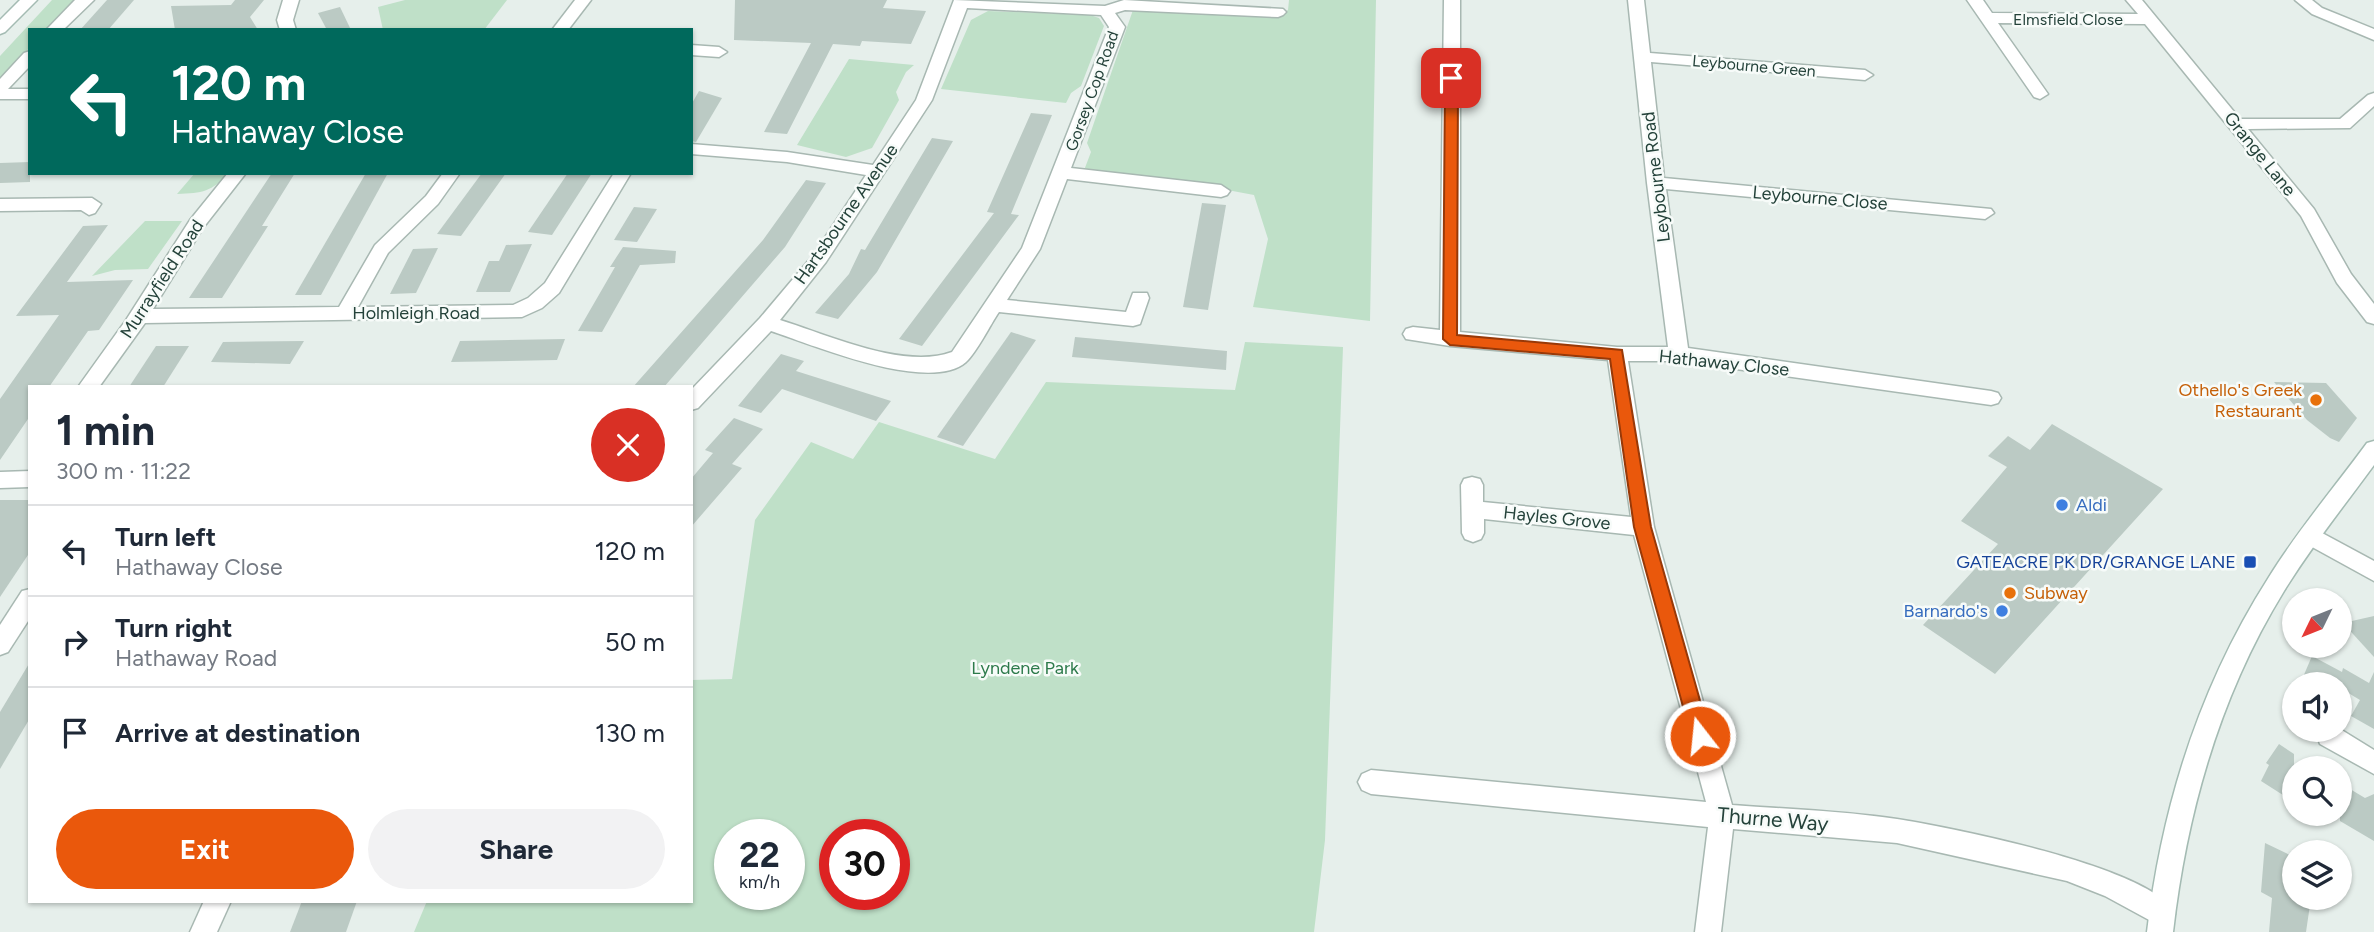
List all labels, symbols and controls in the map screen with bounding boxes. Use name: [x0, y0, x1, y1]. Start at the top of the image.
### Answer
street label: Elmsfield Close: [2013, 10, 2123, 29]
street label: Gorsey Cop Road: [1061, 28, 1123, 154]
pin: [1421, 48, 1481, 108]
street label: Leybourne Green: [1691, 51, 1817, 81]
text: 120 m: [171, 53, 306, 112]
icon: left: [56, 56, 147, 147]
icon: arrive: [1432, 59, 1470, 97]
street label: Grange Lane: [2219, 107, 2301, 201]
street label: Leybourne Road: [1637, 111, 1675, 243]
text: Hathaway Close: [171, 113, 404, 151]
street label: Hartsbourne Avenue: [789, 139, 903, 288]
street label: Leybourne Close: [1752, 181, 1889, 215]
street label: Murrayfield Road: [115, 216, 209, 342]
street label: Holmleigh Road: [352, 302, 480, 324]
street label: Hathaway Close: [1658, 345, 1790, 381]
place label: Othello's Greek Restaurant: [2178, 379, 2302, 422]
marker: Othello's Greek Restaurant: [2308, 392, 2324, 408]
text: 1 min: [56, 405, 155, 456]
button: close: [591, 408, 665, 482]
text: 300 m · 11:22: [56, 457, 191, 485]
place label: Aldi: [2076, 494, 2107, 516]
marker: Aldi: [2054, 497, 2070, 513]
street label: Hayles Grove: [1502, 501, 1612, 535]
text: Turn left: [115, 521, 216, 553]
icon: left: [56, 532, 94, 570]
text: 120 m: [595, 535, 665, 567]
place label: GATEACRE PK DR/GRANGE LANE: [1956, 551, 2236, 573]
text: Hathaway Close: [115, 553, 282, 581]
marker: GATEACRE PK DR/GRANGE LANE: [2242, 554, 2258, 570]
place label: Subway: [2024, 582, 2088, 604]
marker: Subway: [2002, 585, 2018, 601]
north arrow: [2282, 588, 2352, 658]
map controls: [2282, 588, 2352, 910]
place label: Barnardo's: [1903, 600, 1988, 622]
marker: Barnardo's: [1994, 603, 2010, 619]
text: Turn right: [115, 612, 232, 644]
icon: right: [56, 623, 94, 661]
text: 50 m: [605, 626, 665, 658]
text: Hathaway Road: [115, 644, 277, 672]
park label: Lyndene Park: [971, 657, 1079, 679]
button: sound: [2282, 672, 2352, 742]
position arrow: [1663, 699, 1737, 773]
icon: arrive: [56, 714, 94, 752]
text: Arrive at destination: [115, 717, 360, 749]
text: 130 m: [595, 717, 665, 749]
button: search: [2282, 756, 2352, 826]
street label: Thurne Way: [1716, 802, 1830, 836]
button: Exit: [56, 809, 354, 889]
button: Share: [368, 809, 665, 889]
speed limit sign: 30: [819, 819, 910, 910]
text: 22: [739, 834, 780, 876]
button: layers: [2282, 840, 2352, 910]
text: km/h: [739, 871, 780, 893]

